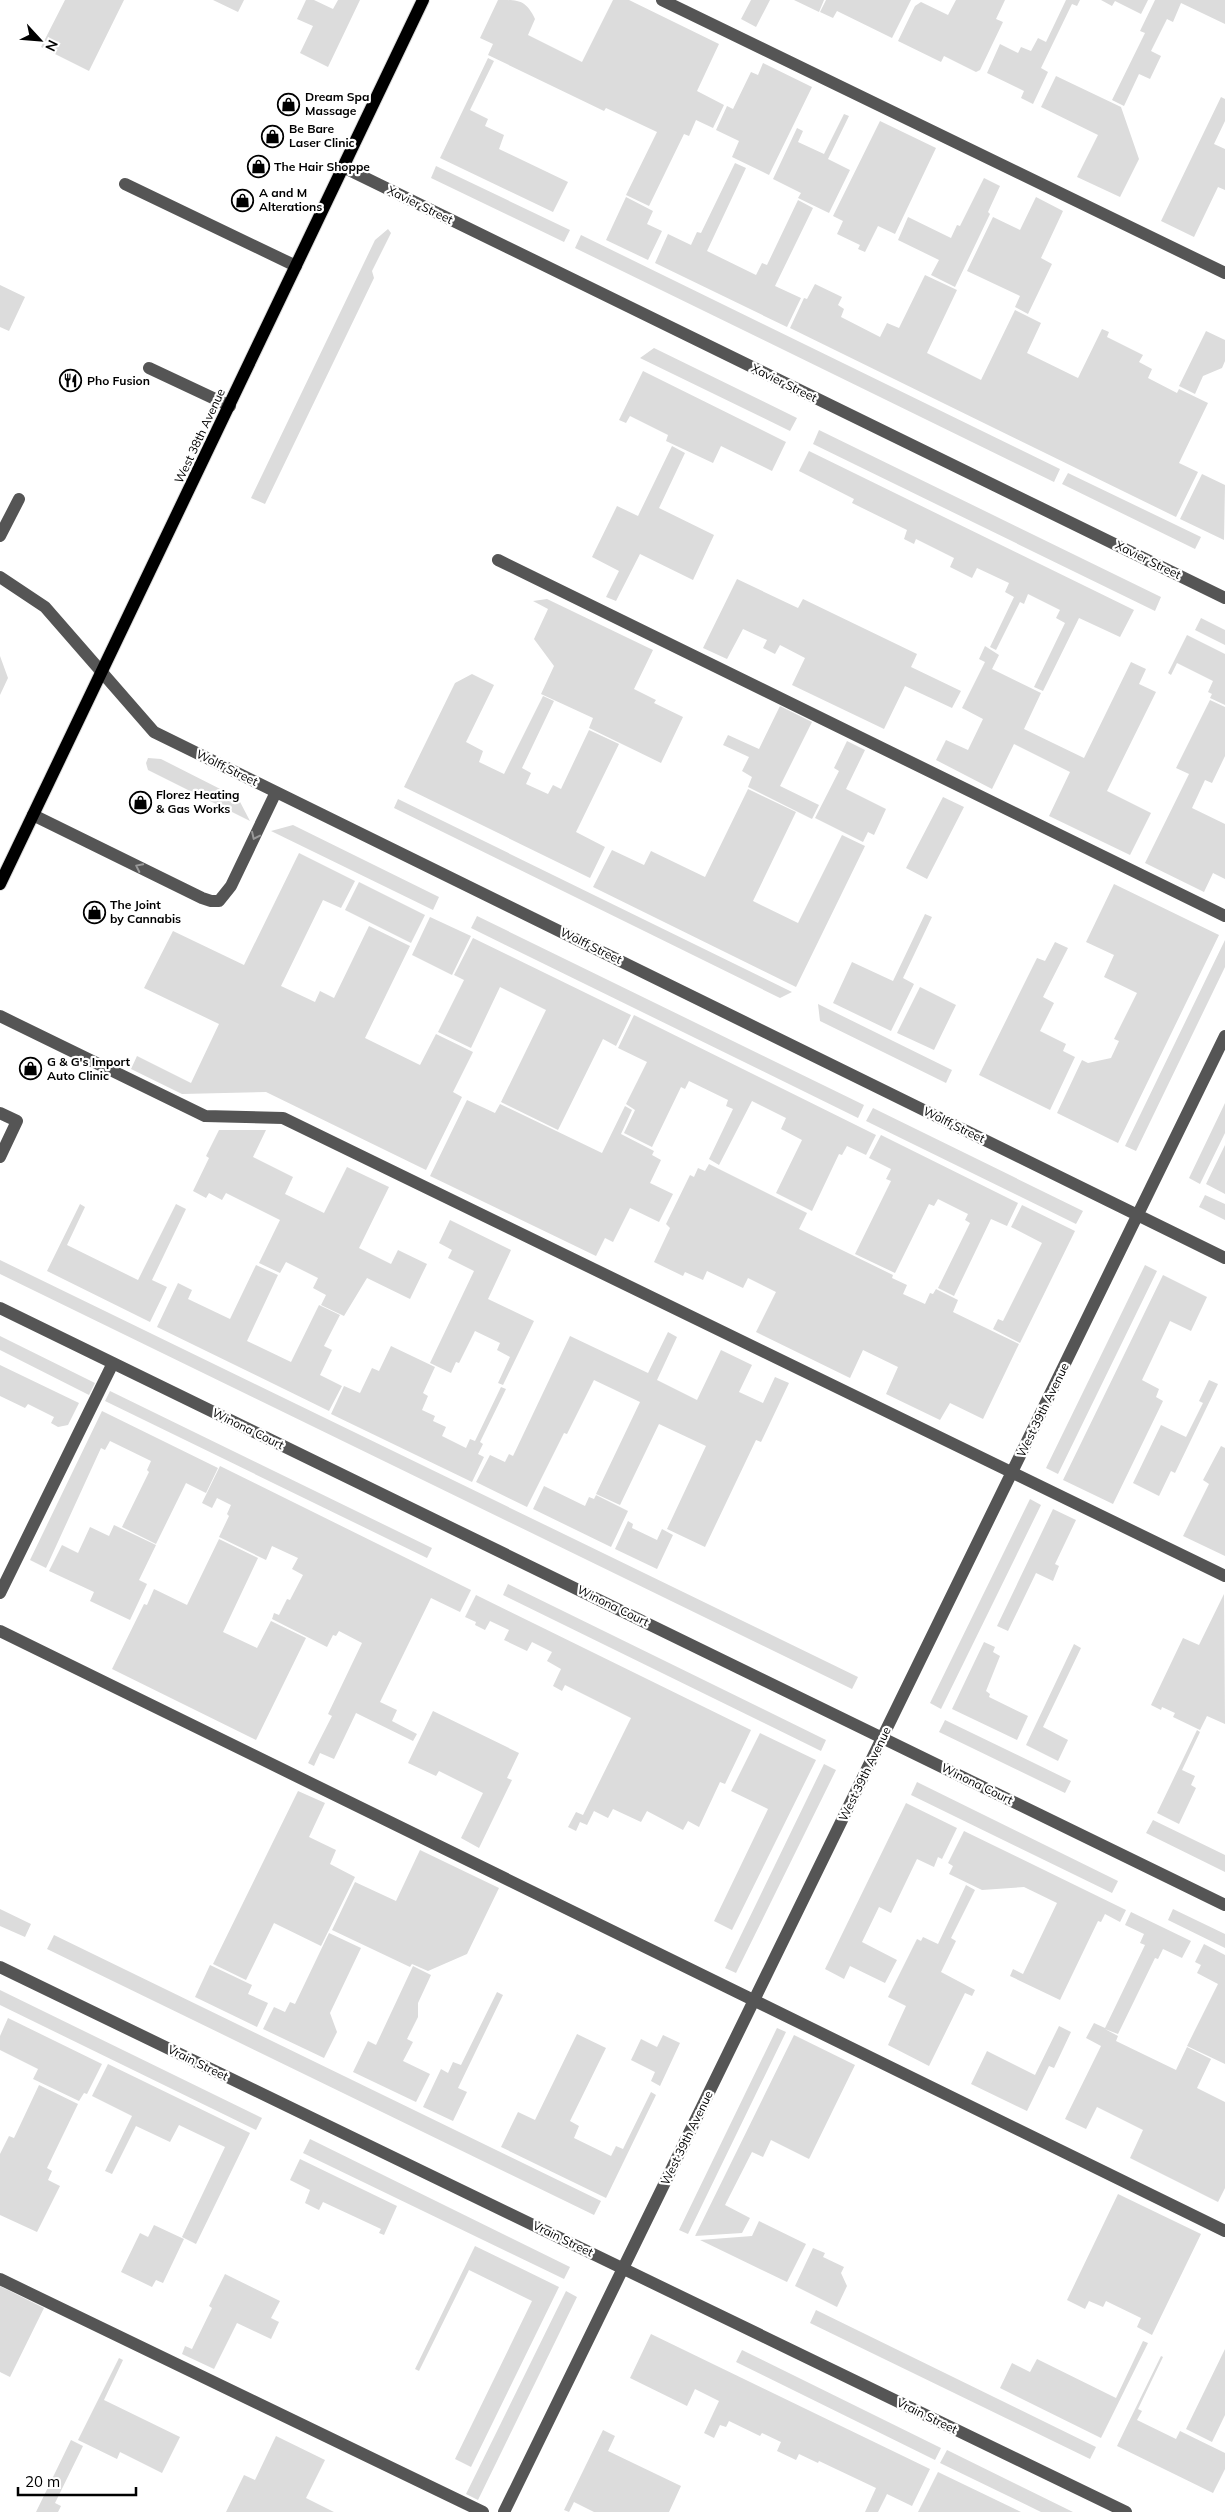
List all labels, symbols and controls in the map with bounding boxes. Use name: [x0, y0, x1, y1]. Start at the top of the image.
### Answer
north arrow: [15, 15, 65, 65]
text: N: [41, 37, 62, 54]
place label: Dream Spa Massage: [305, 89, 369, 118]
shop icon: Dream Spa Massage: [277, 92, 301, 116]
place label: Be Bare Laser Clinic: [289, 121, 355, 150]
shop icon: Be Bare Laser Clinic: [261, 124, 285, 148]
shop icon: The Hair Shoppe: [246, 155, 270, 179]
place label: The Hair Shoppe: [274, 159, 370, 174]
street label: Xavier Street: [385, 182, 456, 227]
place label: A and M Alterations: [259, 185, 322, 214]
shop icon: A and M Alterations: [231, 188, 255, 212]
street label: Xavier Street: [749, 360, 820, 405]
restaurant icon: Pho Fusion: [59, 369, 83, 393]
place label: Pho Fusion: [87, 373, 150, 388]
street label: West 38th Avenue: [171, 386, 228, 486]
street label: Xavier Street: [1113, 537, 1184, 582]
street label: Wolff Street: [194, 746, 260, 789]
place label: Florez Heating & Gas Works: [156, 787, 240, 816]
shop icon: Florez Heating & Gas Works: [128, 790, 152, 814]
one-way arrow: [250, 831, 261, 840]
one-way arrow: [135, 863, 144, 873]
place label: The Joint by Cannabis: [110, 897, 181, 926]
shop icon: The Joint by Cannabis: [82, 900, 106, 924]
street label: Wolff Street: [558, 924, 624, 967]
place label: G & G's Import Auto Clinic: [47, 1054, 131, 1083]
shop icon: G & G's Import Auto Clinic: [19, 1057, 43, 1081]
street label: Wolff Street: [921, 1103, 987, 1146]
street label: West 39th Avenue: [1013, 1360, 1072, 1459]
street label: Winona Court: [210, 1405, 287, 1452]
street label: Winona Court: [575, 1582, 652, 1629]
street label: West 39th Avenue: [835, 1724, 894, 1823]
street label: Winona Court: [939, 1760, 1016, 1807]
street label: Vrain Street: [166, 2041, 231, 2084]
street label: West 39th Avenue: [657, 2088, 716, 2187]
street label: Vrain Street: [531, 2217, 596, 2260]
street label: Vrain Street: [895, 2394, 960, 2437]
scale bar: [18, 2464, 135, 2496]
text: 20 m: [25, 2472, 60, 2491]

